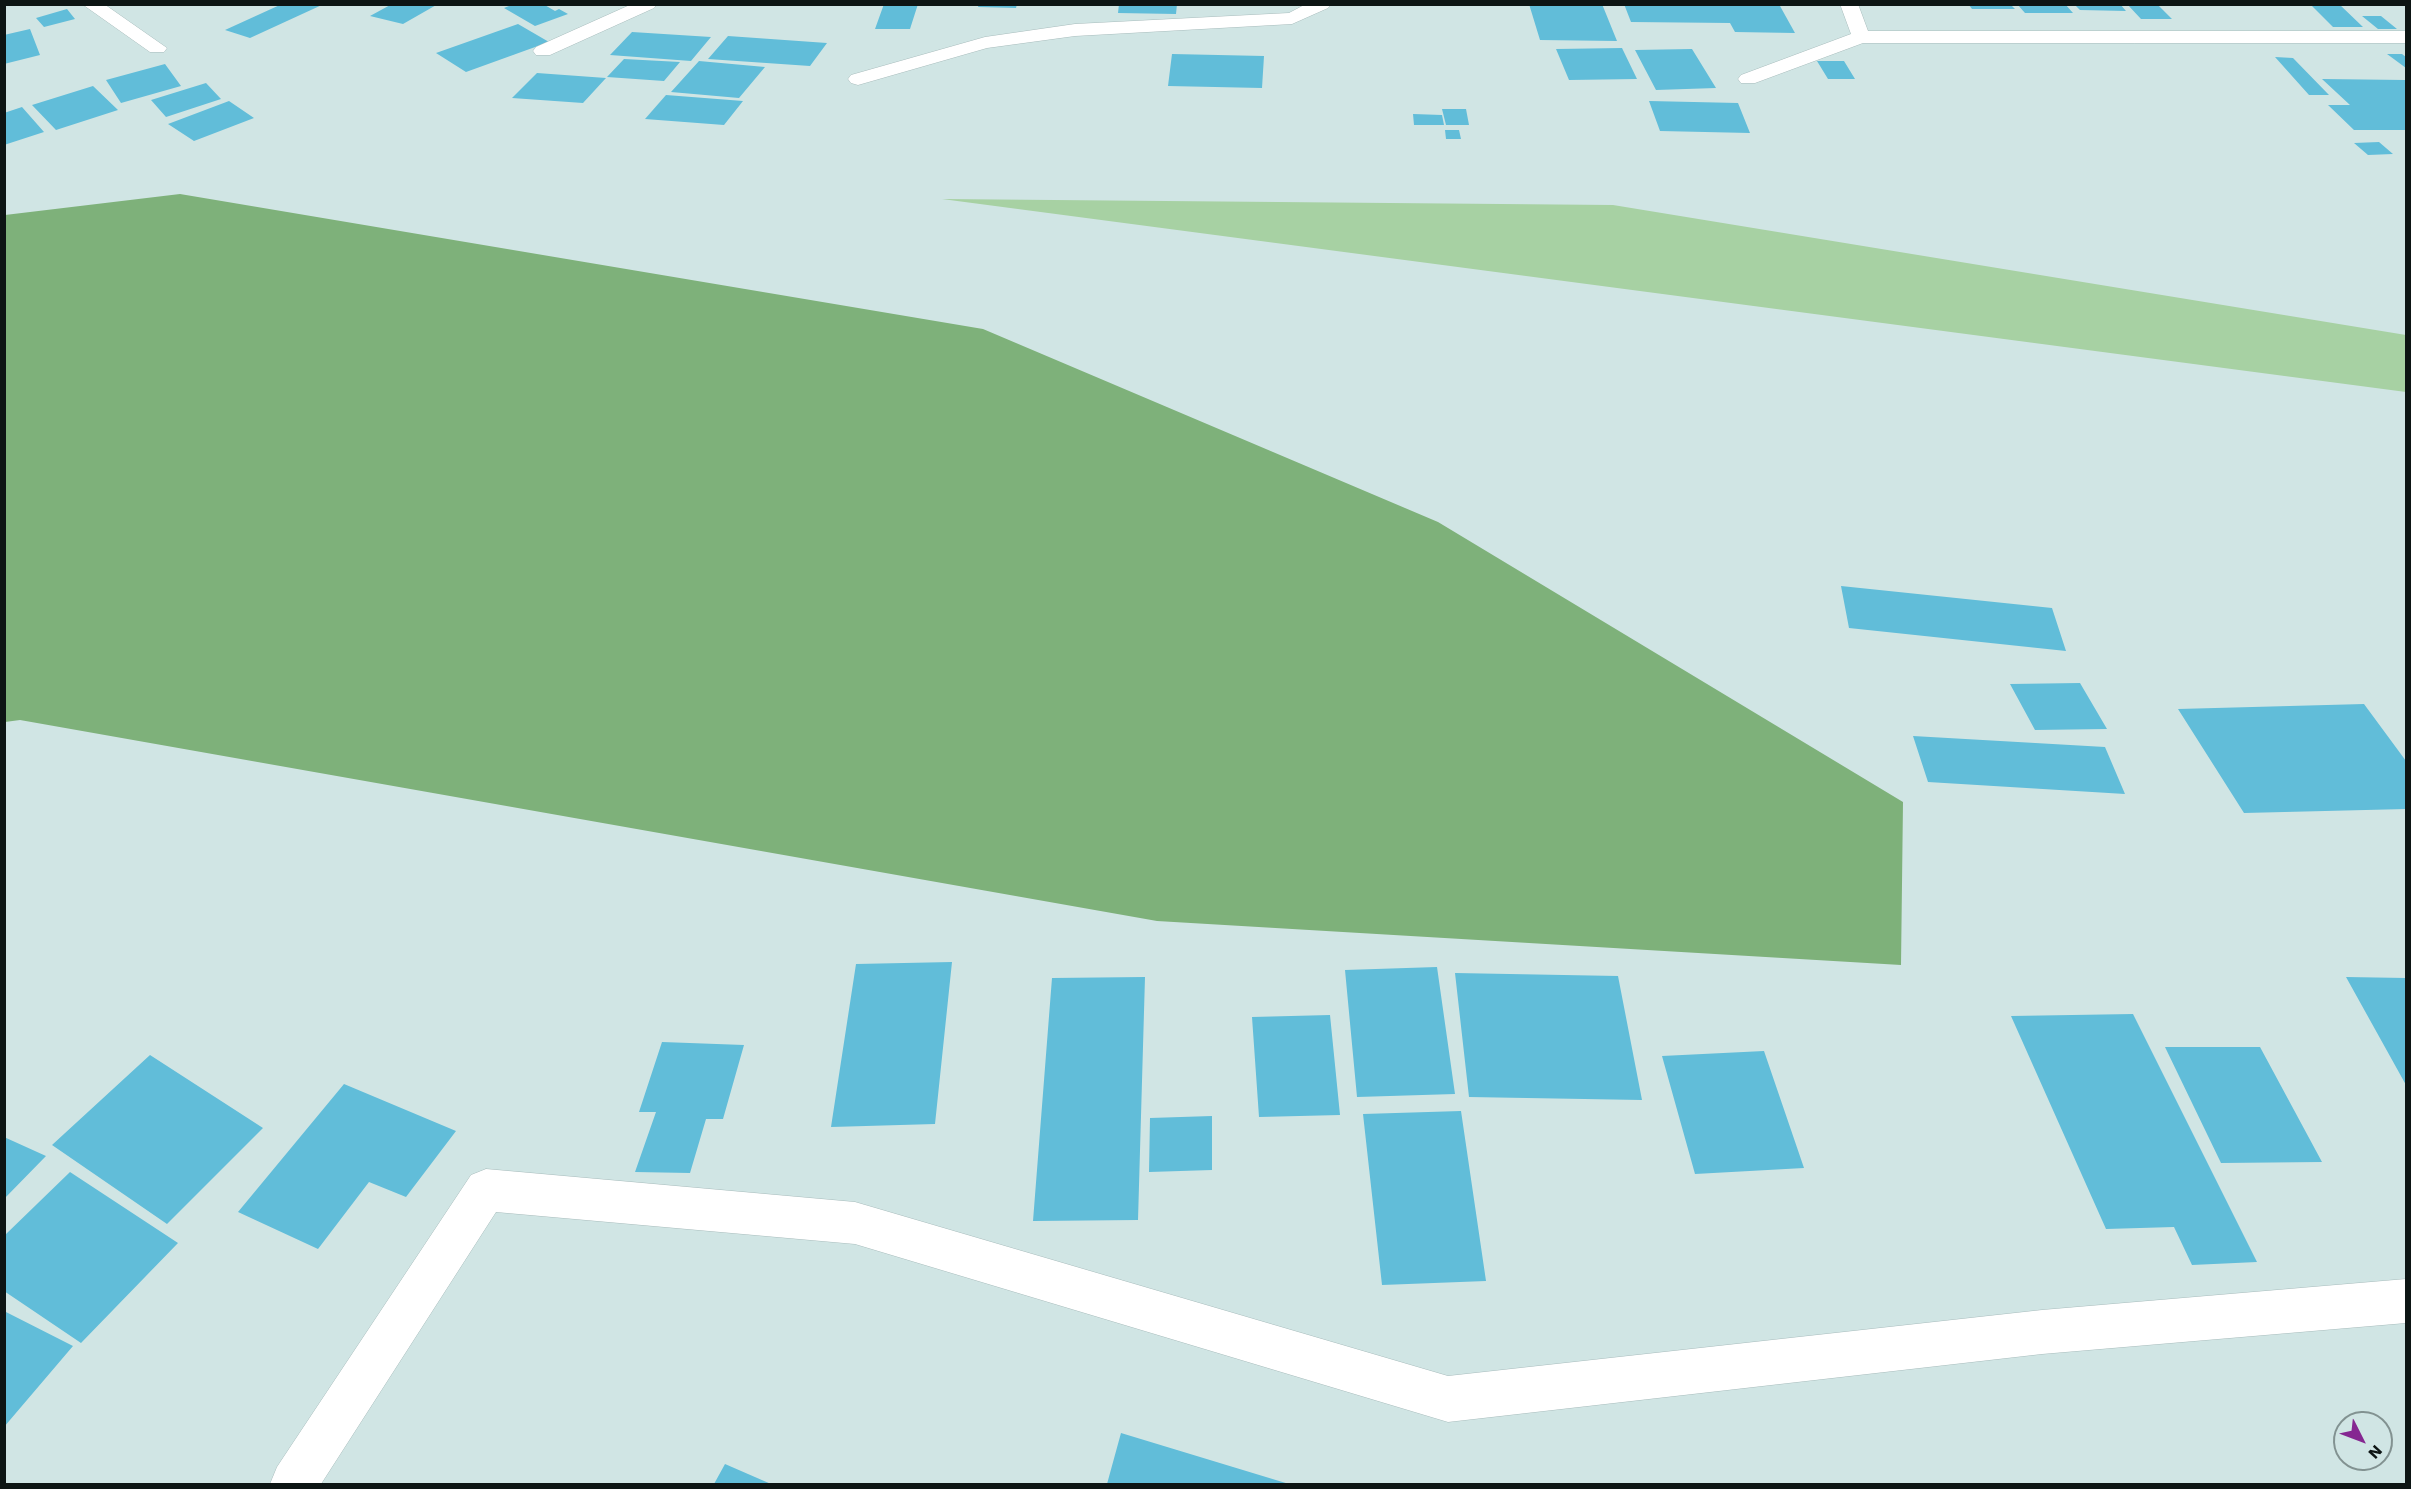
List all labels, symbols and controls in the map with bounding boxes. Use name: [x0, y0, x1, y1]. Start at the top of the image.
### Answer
north arrow: [2333, 1411, 2393, 1471]
text: N: [2364, 1441, 2386, 1463]

